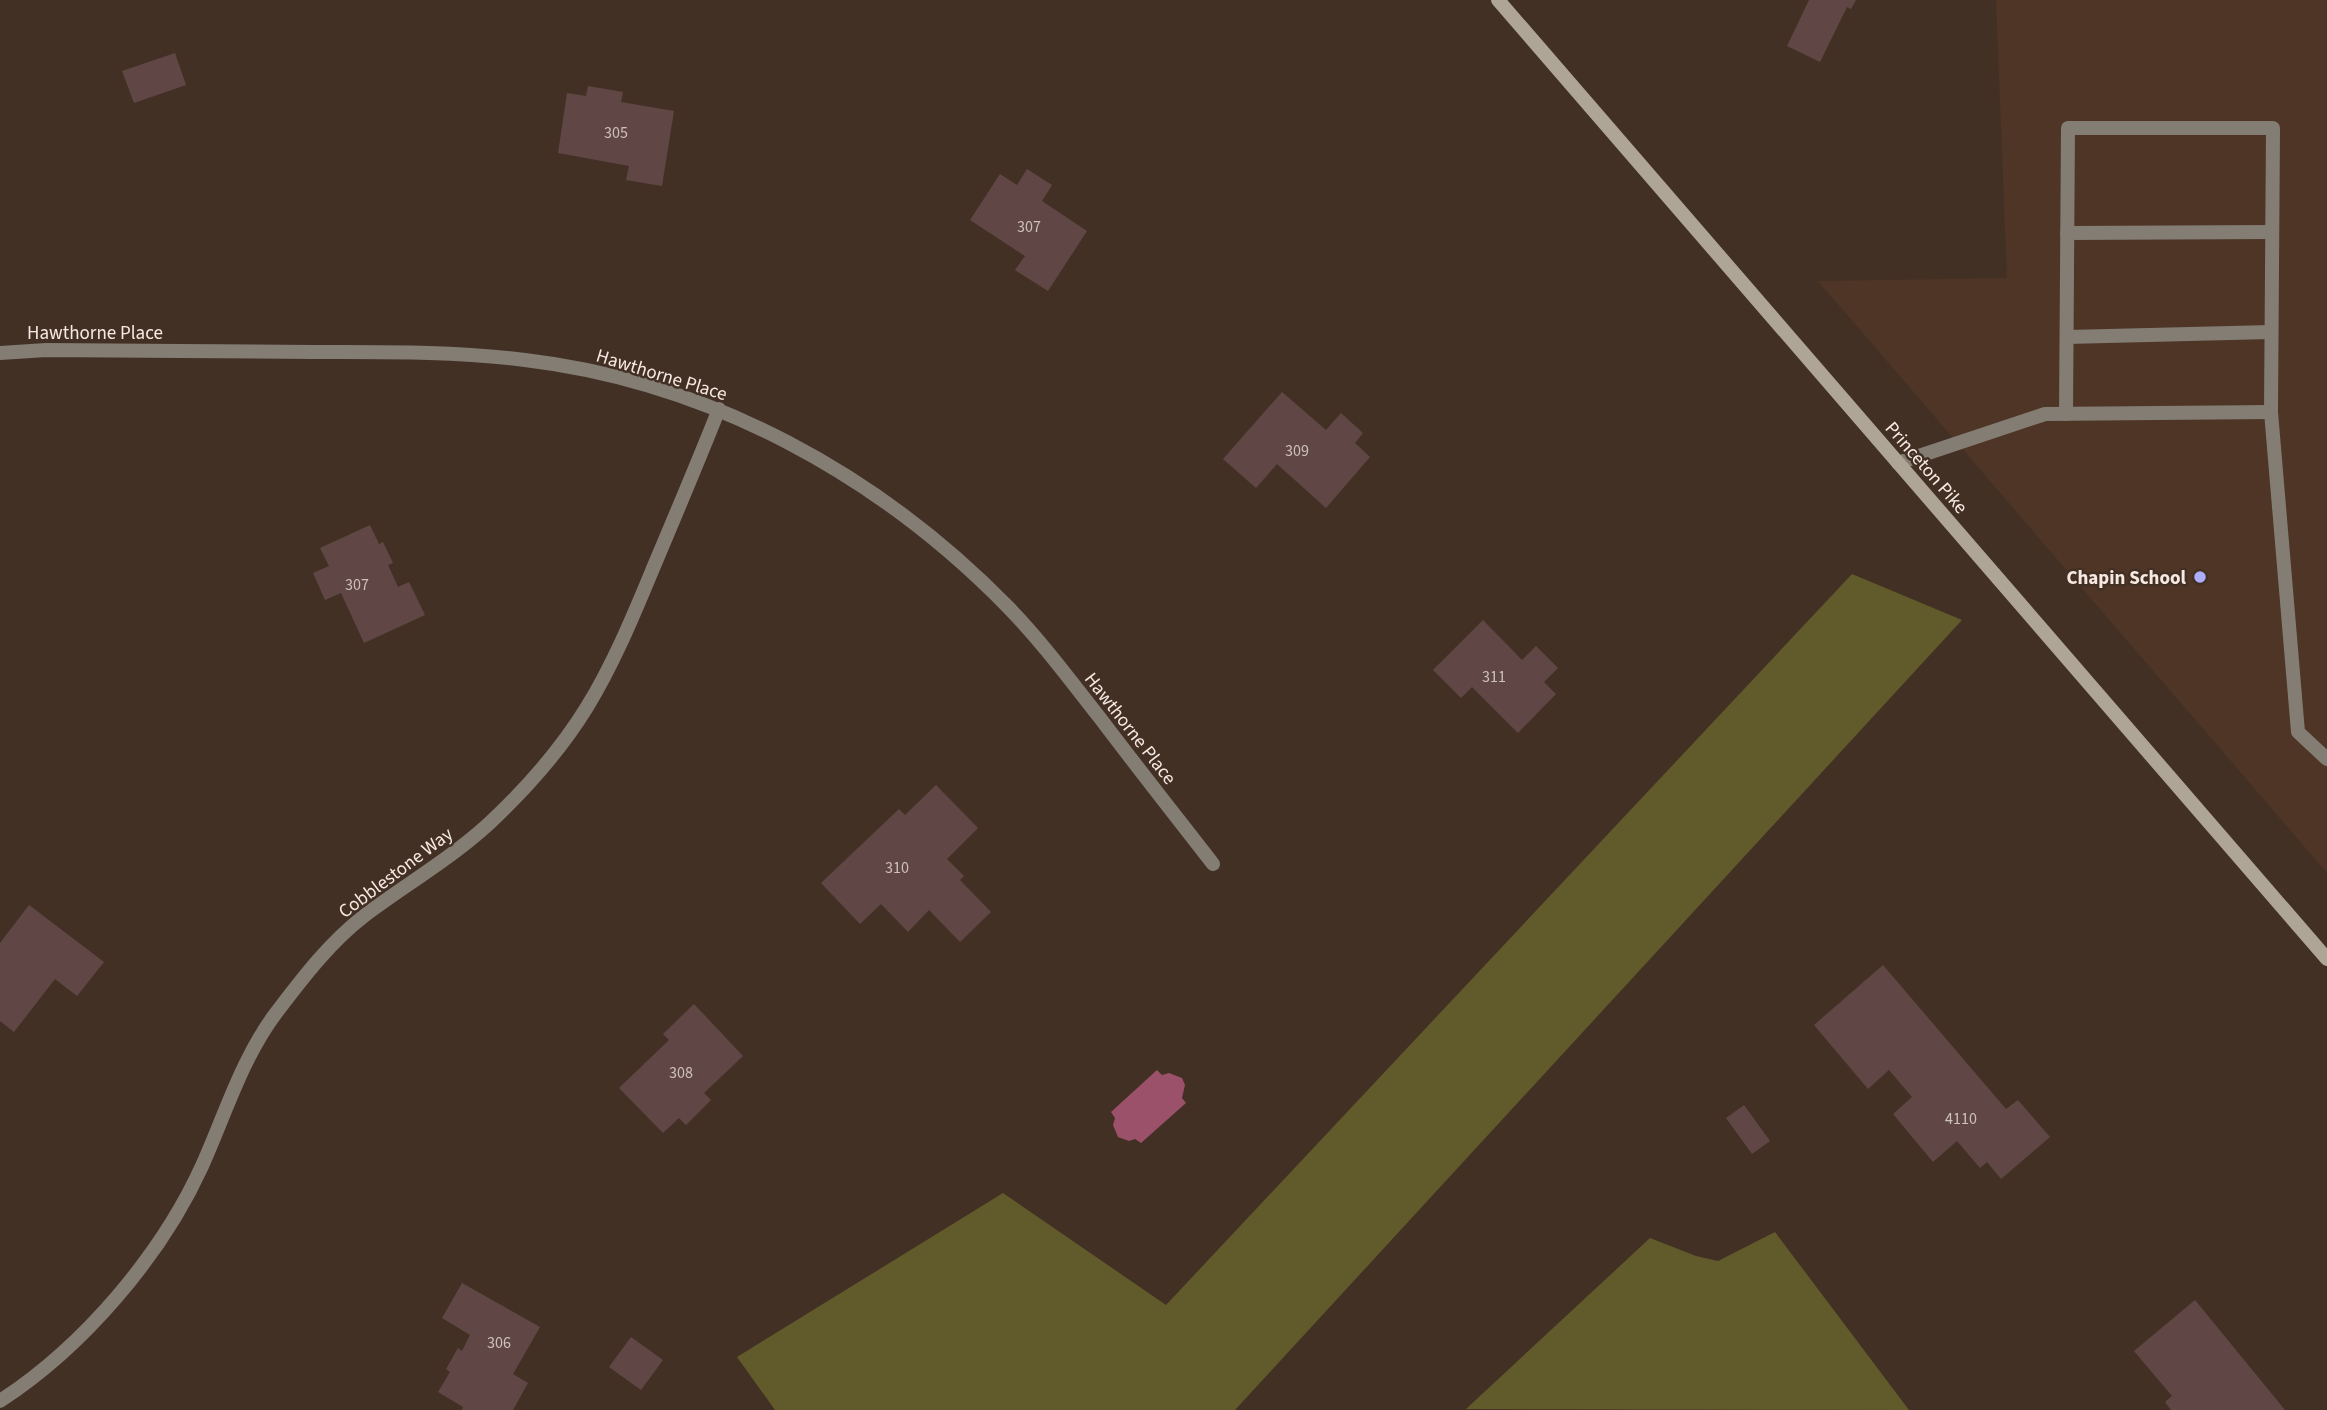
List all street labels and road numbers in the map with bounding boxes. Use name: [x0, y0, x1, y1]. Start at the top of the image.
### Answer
street label: Hawthorne Place: [27, 320, 163, 347]
street label: Hawthorne Place: [593, 343, 730, 408]
street label: Princeton Pike: [1878, 416, 1974, 520]
street label: Hawthorne Place: [1077, 667, 1182, 791]
street label: Cobblestone Way: [333, 821, 459, 925]

